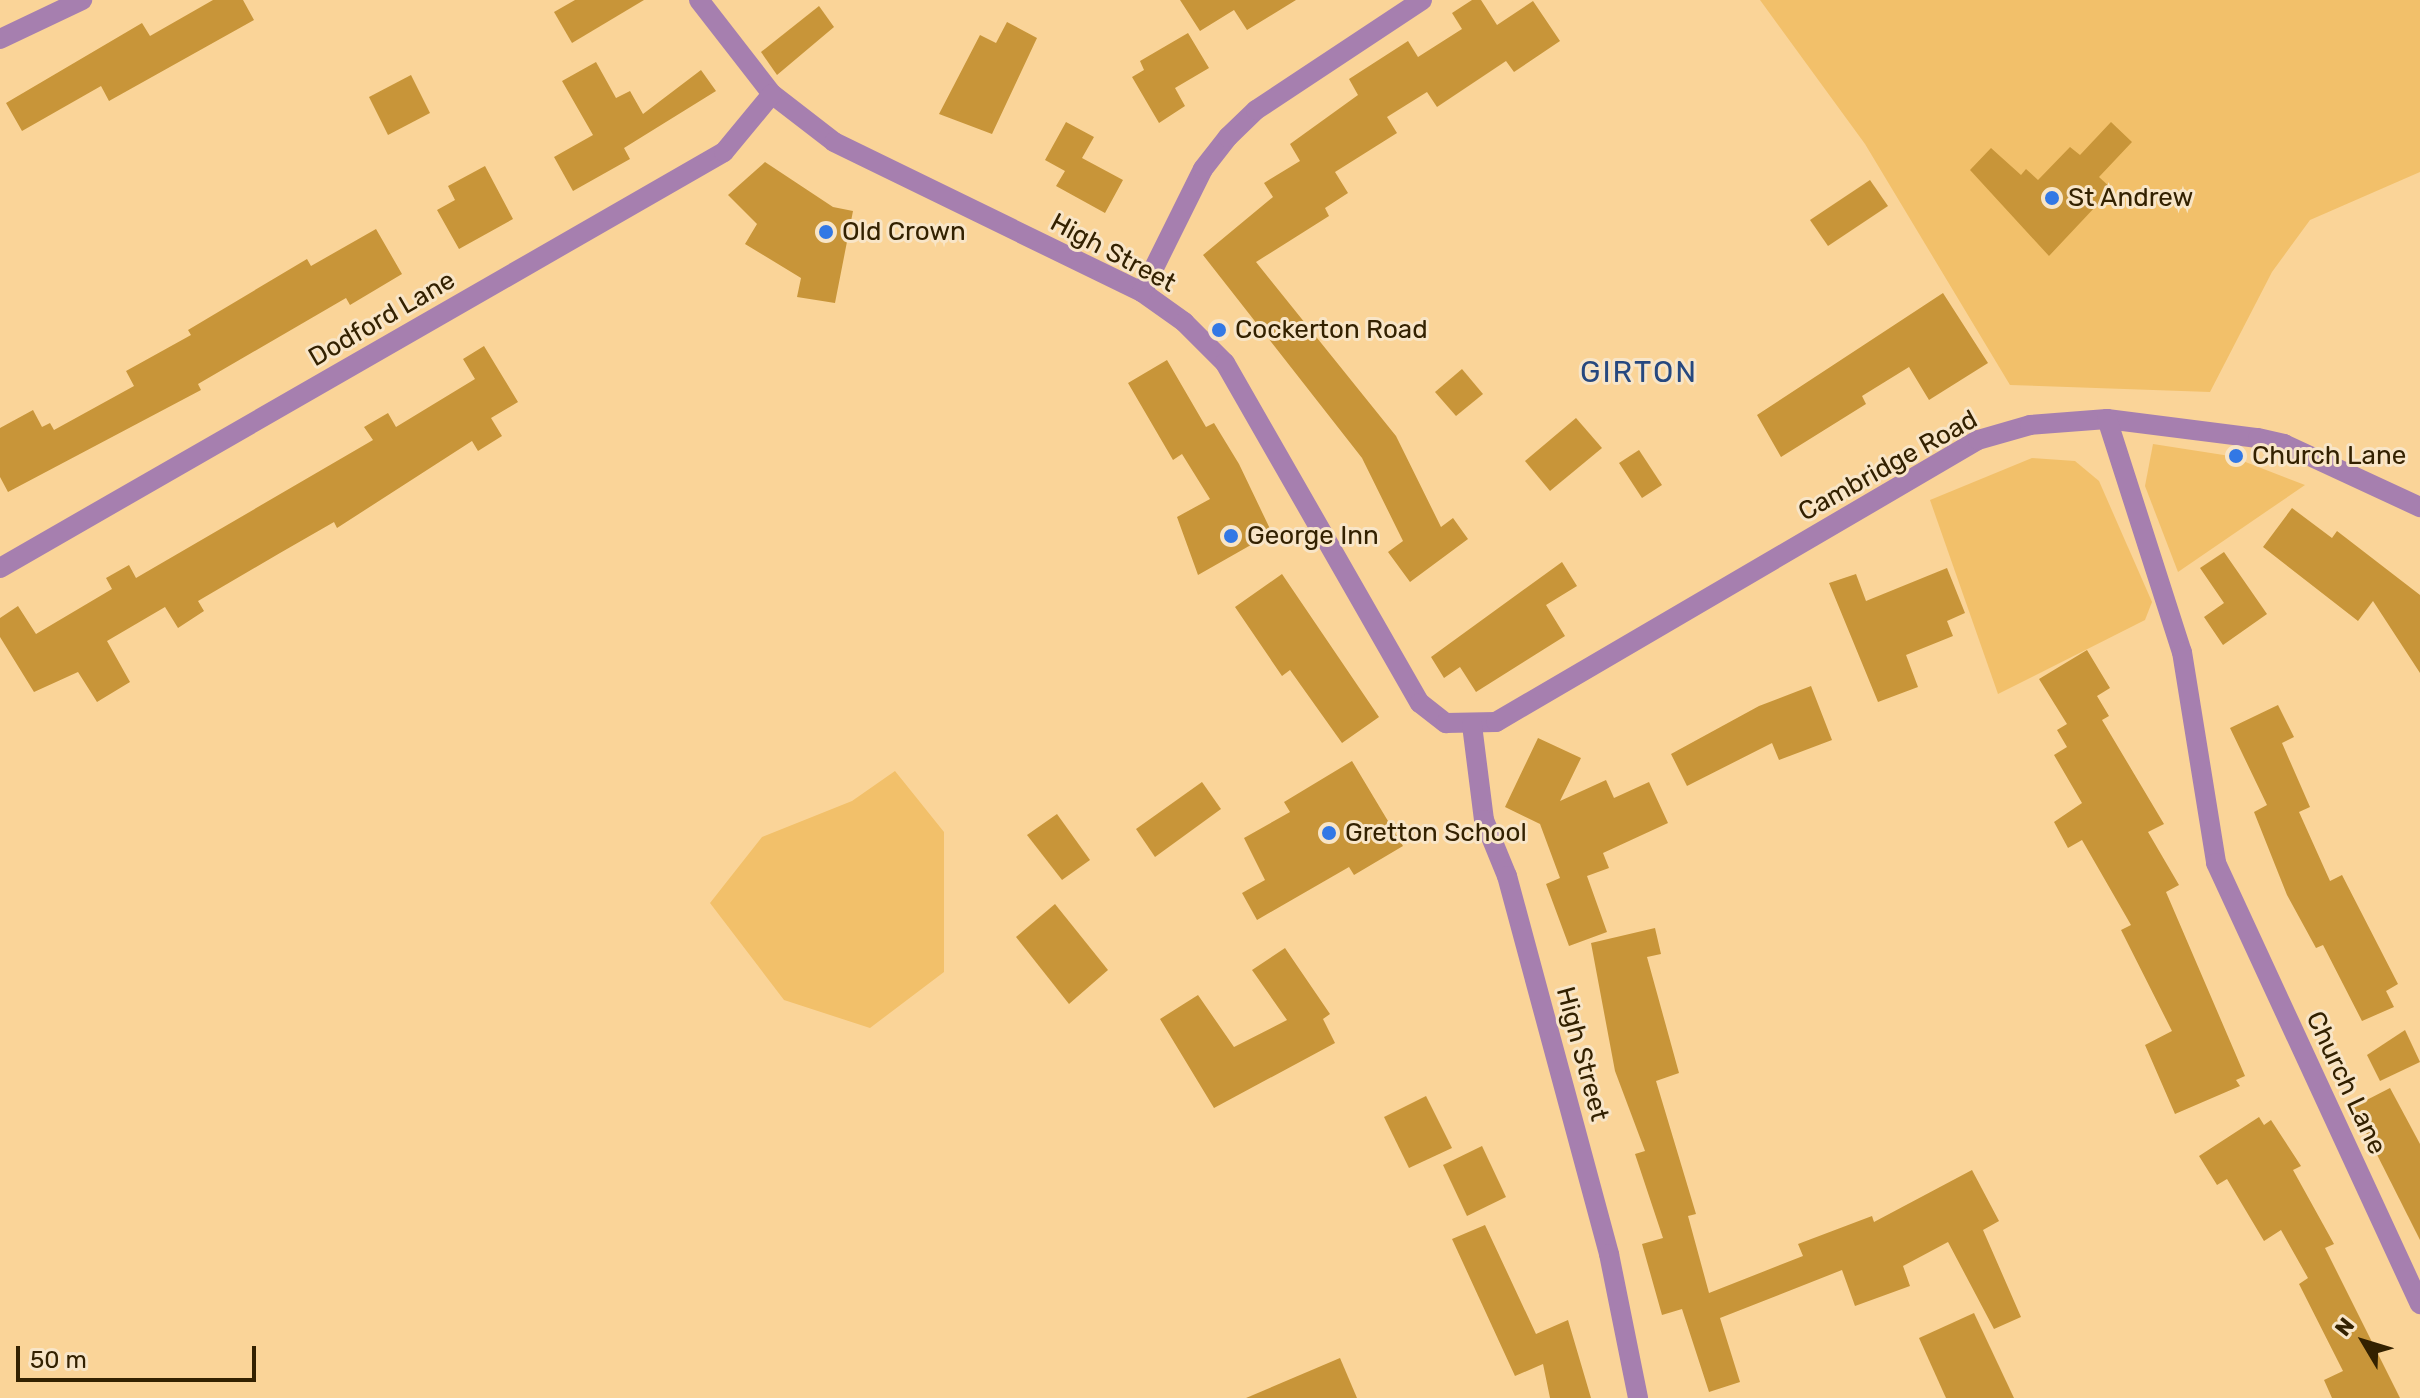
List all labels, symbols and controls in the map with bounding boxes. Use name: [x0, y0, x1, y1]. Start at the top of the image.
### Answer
place label: St Andrew: [2068, 182, 2194, 214]
marker: St Andrew: [2043, 189, 2061, 207]
street label: High Street: [1045, 207, 1181, 299]
place label: Old Crown: [842, 216, 966, 248]
marker: Old Crown: [817, 223, 835, 241]
street label: Dodford Lane: [303, 265, 461, 373]
place label: Cockerton Road: [1235, 314, 1428, 346]
marker: Cockerton Road: [1210, 321, 1228, 339]
district label: GIRTON: [1580, 354, 1698, 390]
street label: Cambridge Road: [1793, 404, 1983, 528]
place label: Church Lane: [2252, 440, 2406, 472]
marker: Church Lane: [2227, 447, 2245, 465]
place label: George Inn: [1247, 520, 1379, 552]
marker: George Inn: [1222, 527, 1240, 545]
place label: Gretton School: [1345, 817, 1527, 849]
marker: Gretton School: [1320, 824, 1338, 842]
street label: High Street: [1549, 983, 1615, 1125]
street label: Church Lane: [2299, 1006, 2393, 1160]
north arrow: [2324, 1302, 2404, 1382]
text: N: [2329, 1312, 2360, 1341]
scale bar: [20, 1330, 260, 1380]
text: 50 m: [30, 1346, 87, 1374]

